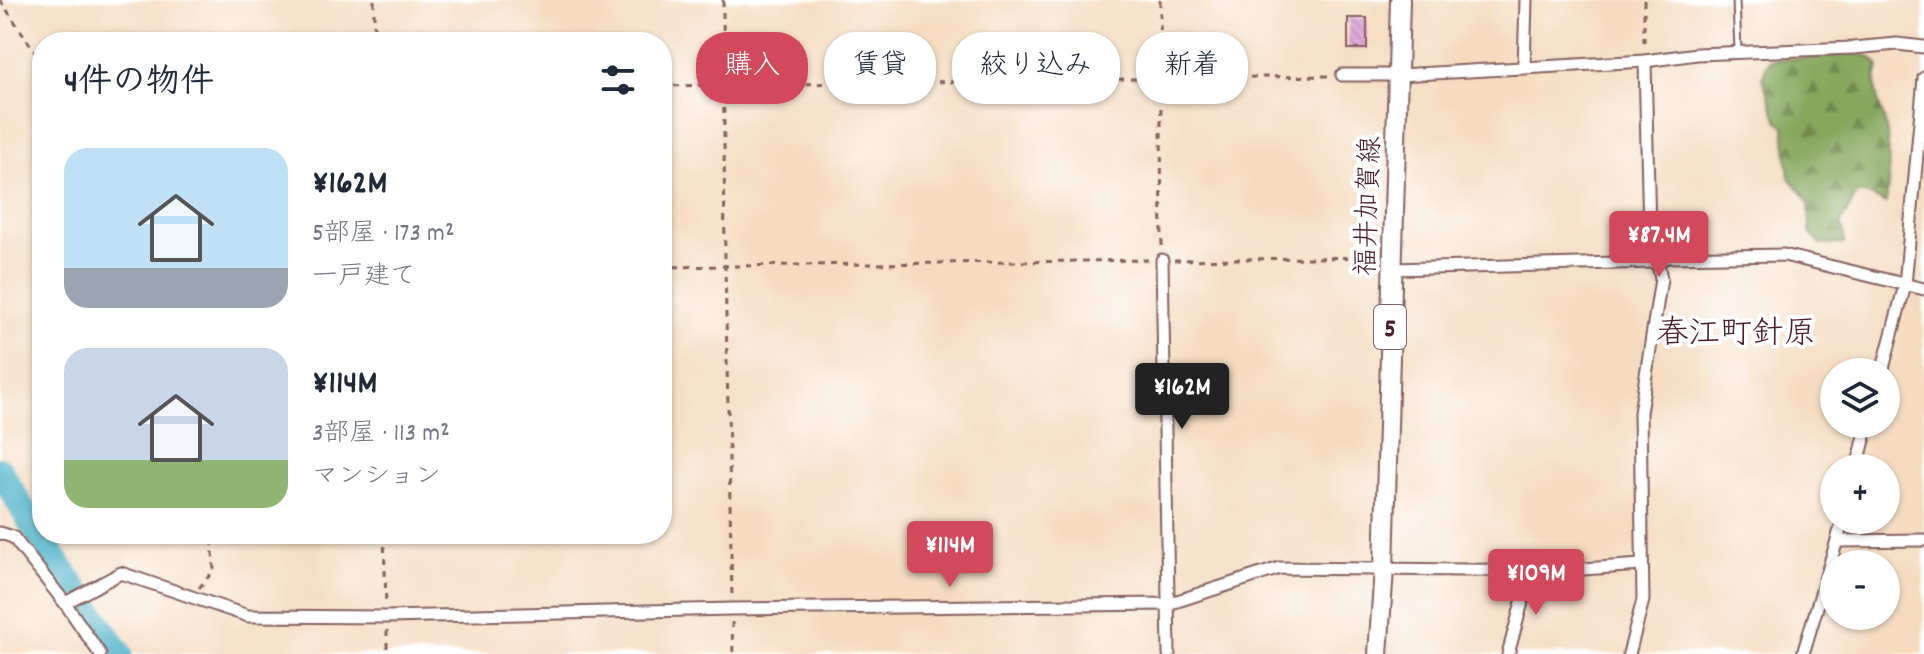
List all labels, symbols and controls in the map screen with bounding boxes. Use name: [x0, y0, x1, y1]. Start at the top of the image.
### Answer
chip: 購入: [696, 32, 808, 104]
chip: 賃貸: [824, 32, 936, 104]
chip: 絞り込み: [952, 32, 1120, 104]
chip: 新着: [1136, 32, 1248, 104]
icon: filters: [596, 58, 640, 102]
text: 4件の物件: [64, 60, 214, 109]
street label: 福井加賀線: [1349, 136, 1393, 277]
text: ¥162M: [312, 161, 387, 210]
icon: home: [128, 180, 224, 276]
pin: ¥87.4M: [1594, 211, 1724, 279]
text: 5部屋 · 173 m²: [312, 216, 454, 253]
text: ¥87.4M: [1627, 218, 1691, 255]
text: 一戸建て: [312, 259, 416, 296]
road number: 5: [1374, 305, 1406, 349]
district label: 春江町針原: [1656, 313, 1816, 359]
map controls: [1820, 358, 1900, 630]
button: layers: [1820, 358, 1900, 438]
text: ¥114M: [312, 361, 377, 410]
pin: ¥162M: [1126, 363, 1238, 431]
text: ¥162M: [1153, 370, 1211, 407]
icon: home: [128, 380, 224, 476]
text: 3部屋 · 113 m²: [312, 416, 450, 453]
button: +: [1820, 454, 1900, 534]
text: マンション: [312, 459, 441, 496]
pin: ¥114M: [894, 521, 1006, 589]
text: ¥114M: [925, 528, 975, 565]
pin: ¥109M: [1480, 549, 1592, 617]
button: −: [1820, 550, 1900, 630]
text: ¥109M: [1506, 556, 1566, 593]

